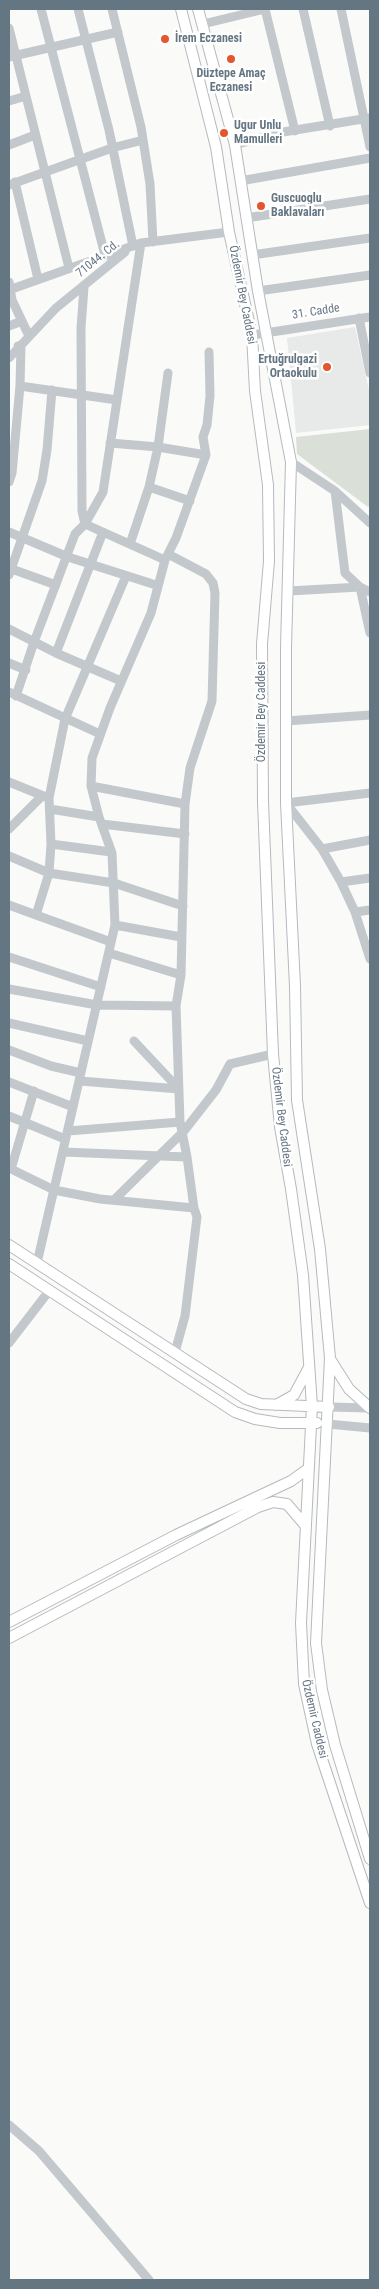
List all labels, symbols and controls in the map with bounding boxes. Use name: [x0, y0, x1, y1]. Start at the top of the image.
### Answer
place label: İrem Eczanesi: [175, 32, 242, 46]
marker: İrem Eczanesi: [159, 33, 171, 45]
marker: Düztepe Amaç Eczanesi: [225, 53, 237, 65]
place label: Düztepe Amaç Eczanesi: [197, 67, 265, 95]
place label: Ugur Unlu Mamulleri: [234, 119, 282, 147]
marker: Ugur Unlu Mamulleri: [218, 127, 230, 139]
place label: Guscuoglu Baklavaları: [271, 192, 324, 220]
marker: Guscuoglu Baklavaları: [255, 200, 267, 212]
street label: 71044. Cd.: [73, 237, 123, 281]
street label: Özdemir Bey Caddesi: [225, 244, 259, 346]
street label: 31. Cadde: [291, 301, 341, 323]
place label: Ertuğrulgazi Ortaokulu: [258, 353, 317, 381]
marker: Ertuğrulgazi Ortaokulu: [321, 361, 333, 373]
street label: Özdemir Bey Caddesi: [255, 662, 269, 762]
street label: Özdemir Bey Caddesi: [268, 1066, 294, 1168]
street label: Özdemir Caddesi: [298, 1678, 330, 1760]

